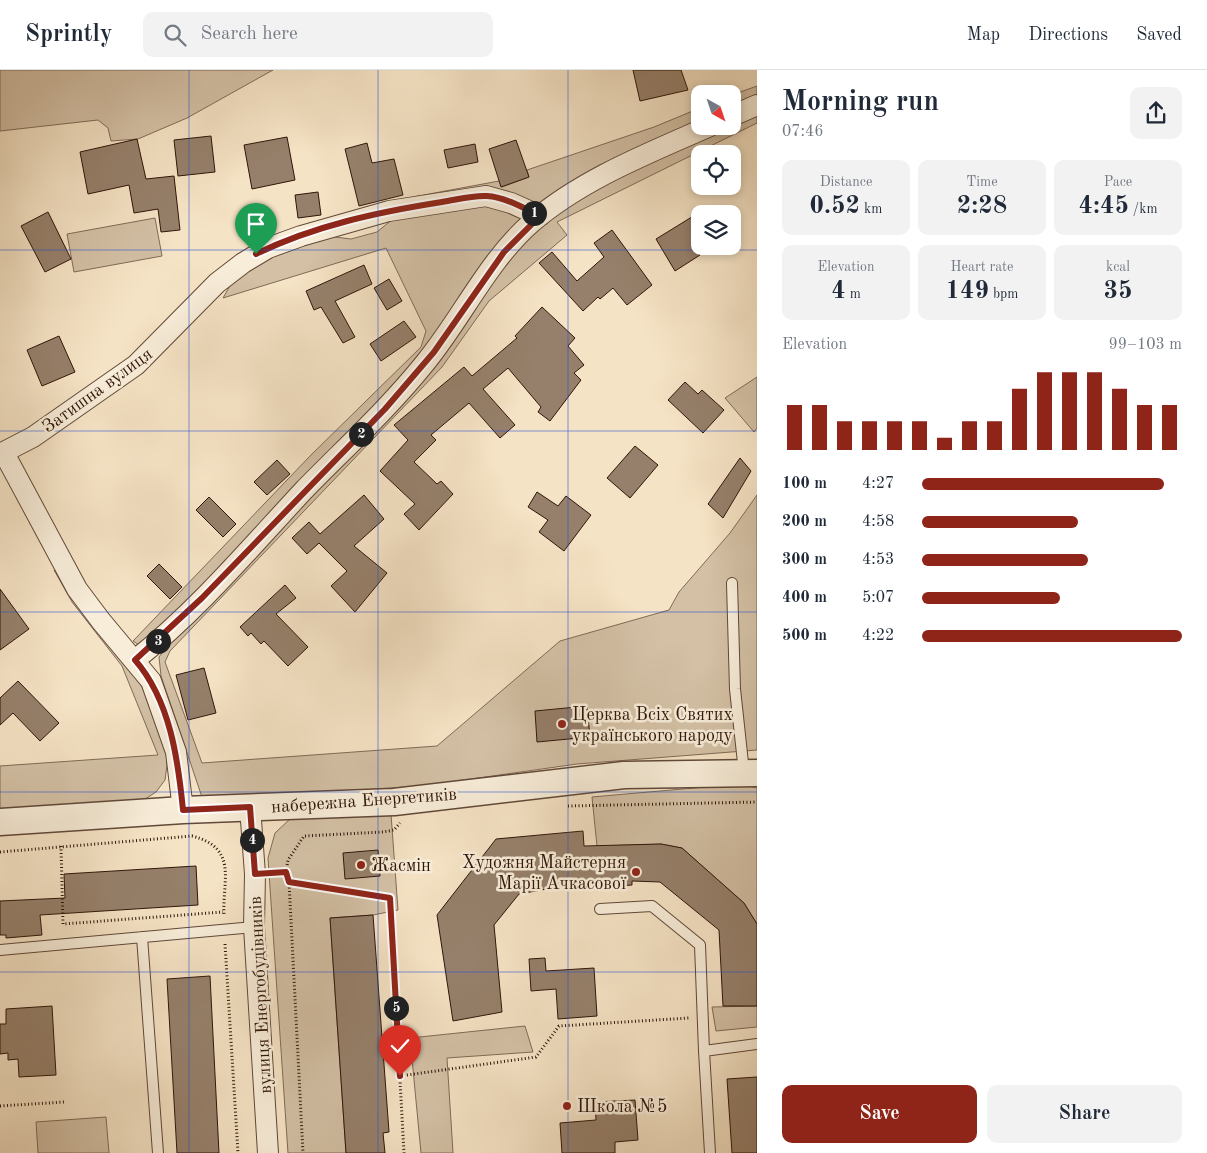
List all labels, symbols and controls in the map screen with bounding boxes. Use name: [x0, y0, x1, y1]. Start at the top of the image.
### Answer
search box: [143, 12, 493, 57]
icon: search: [161, 21, 189, 49]
text: Sprintly: [25, 23, 113, 47]
text: Search here: [201, 25, 298, 44]
text: Map: [967, 26, 1000, 44]
text: Directions: [1028, 26, 1108, 44]
text: Saved: [1136, 26, 1182, 44]
north arrow: [691, 85, 741, 135]
map controls: [691, 85, 741, 255]
button: share: [1130, 87, 1182, 139]
text: Morning run: [782, 89, 939, 117]
text: 07:46: [782, 124, 824, 140]
button: locate: [691, 145, 741, 195]
text: Distance: [820, 175, 872, 189]
text: Time: [966, 175, 998, 189]
text: Pace: [1104, 175, 1132, 189]
text: 0.52: [810, 194, 860, 219]
text: 2:28: [957, 194, 1007, 219]
text: 4:45: [1078, 194, 1129, 219]
pin: 1: [522, 200, 546, 226]
text: km: [860, 202, 882, 216]
text: /km: [1129, 202, 1158, 216]
pin: [235, 203, 277, 254]
button: layers: [691, 205, 741, 255]
text: 1: [530, 206, 539, 220]
icon: arrive: [242, 210, 270, 238]
text: Elevation: [818, 260, 874, 274]
text: Heart rate: [951, 260, 1013, 274]
text: kcal: [1106, 260, 1130, 274]
text: 4: [831, 279, 846, 304]
text: 149: [946, 279, 989, 304]
text: 35: [1103, 279, 1133, 304]
text: m: [846, 287, 861, 301]
text: bpm: [989, 287, 1018, 301]
text: Elevation: [782, 337, 847, 353]
text: 99–103 m: [1108, 337, 1182, 353]
street label: Затишна вулиця: [39, 345, 156, 437]
pin: 2: [348, 422, 374, 446]
text: 2: [357, 427, 366, 441]
text: 100 m: [782, 476, 827, 492]
text: 4:27: [862, 476, 894, 492]
text: 200 m: [782, 514, 827, 530]
text: 4:58: [862, 514, 894, 530]
text: 300 m: [782, 552, 827, 568]
text: 4:53: [862, 552, 894, 568]
text: 400 m: [782, 590, 827, 606]
text: 5:07: [862, 590, 894, 606]
pin: 3: [146, 628, 170, 654]
text: 500 m: [782, 628, 827, 644]
text: 4:22: [862, 628, 894, 644]
text: 3: [154, 634, 163, 648]
place label: Церква Всіх Святих українського народу: [572, 706, 733, 745]
marker: Церква Всіх Святих українського народу: [556, 718, 568, 730]
street label: набережна Енергетиків: [271, 786, 458, 816]
pin: 4: [240, 828, 264, 852]
text: 4: [248, 833, 257, 847]
place label: Художня Майстерня Марії Ачкасової: [462, 854, 626, 893]
place label: Жасмін: [371, 857, 431, 875]
marker: Жасмін: [355, 859, 367, 871]
marker: Художня Майстерня Марії Ачкасової: [630, 866, 642, 878]
street label: вулиця Енергобудівників: [247, 896, 275, 1094]
pin: 5: [384, 996, 408, 1020]
text: 5: [392, 1001, 401, 1015]
pin: [379, 1025, 421, 1076]
icon: check: [386, 1032, 414, 1060]
button: Save: [782, 1085, 977, 1143]
button: Share: [987, 1085, 1182, 1143]
place label: Школа №5: [577, 1098, 667, 1116]
marker: Школа №5: [561, 1100, 573, 1112]

